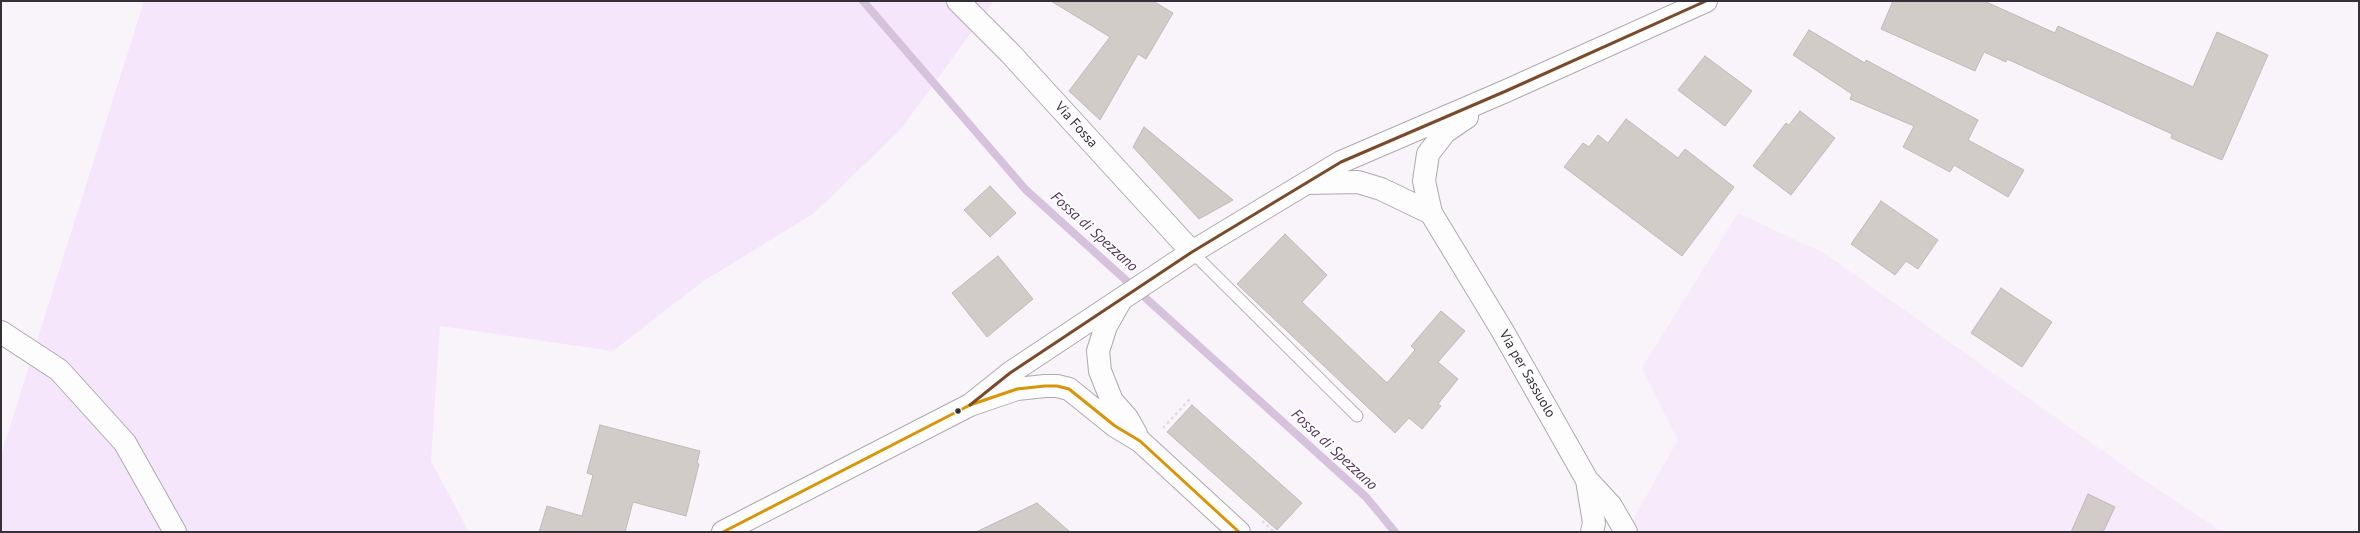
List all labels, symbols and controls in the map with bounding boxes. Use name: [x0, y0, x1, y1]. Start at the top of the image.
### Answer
street label: Via Fossa: [1051, 99, 1101, 151]
water label: Fossa di Spezzano: [1047, 188, 1141, 276]
street label: Via per Sassuolo: [1495, 327, 1559, 421]
unlabelled marker: [953, 406, 963, 416]
water label: Fossa di Spezzano: [1287, 406, 1381, 494]

